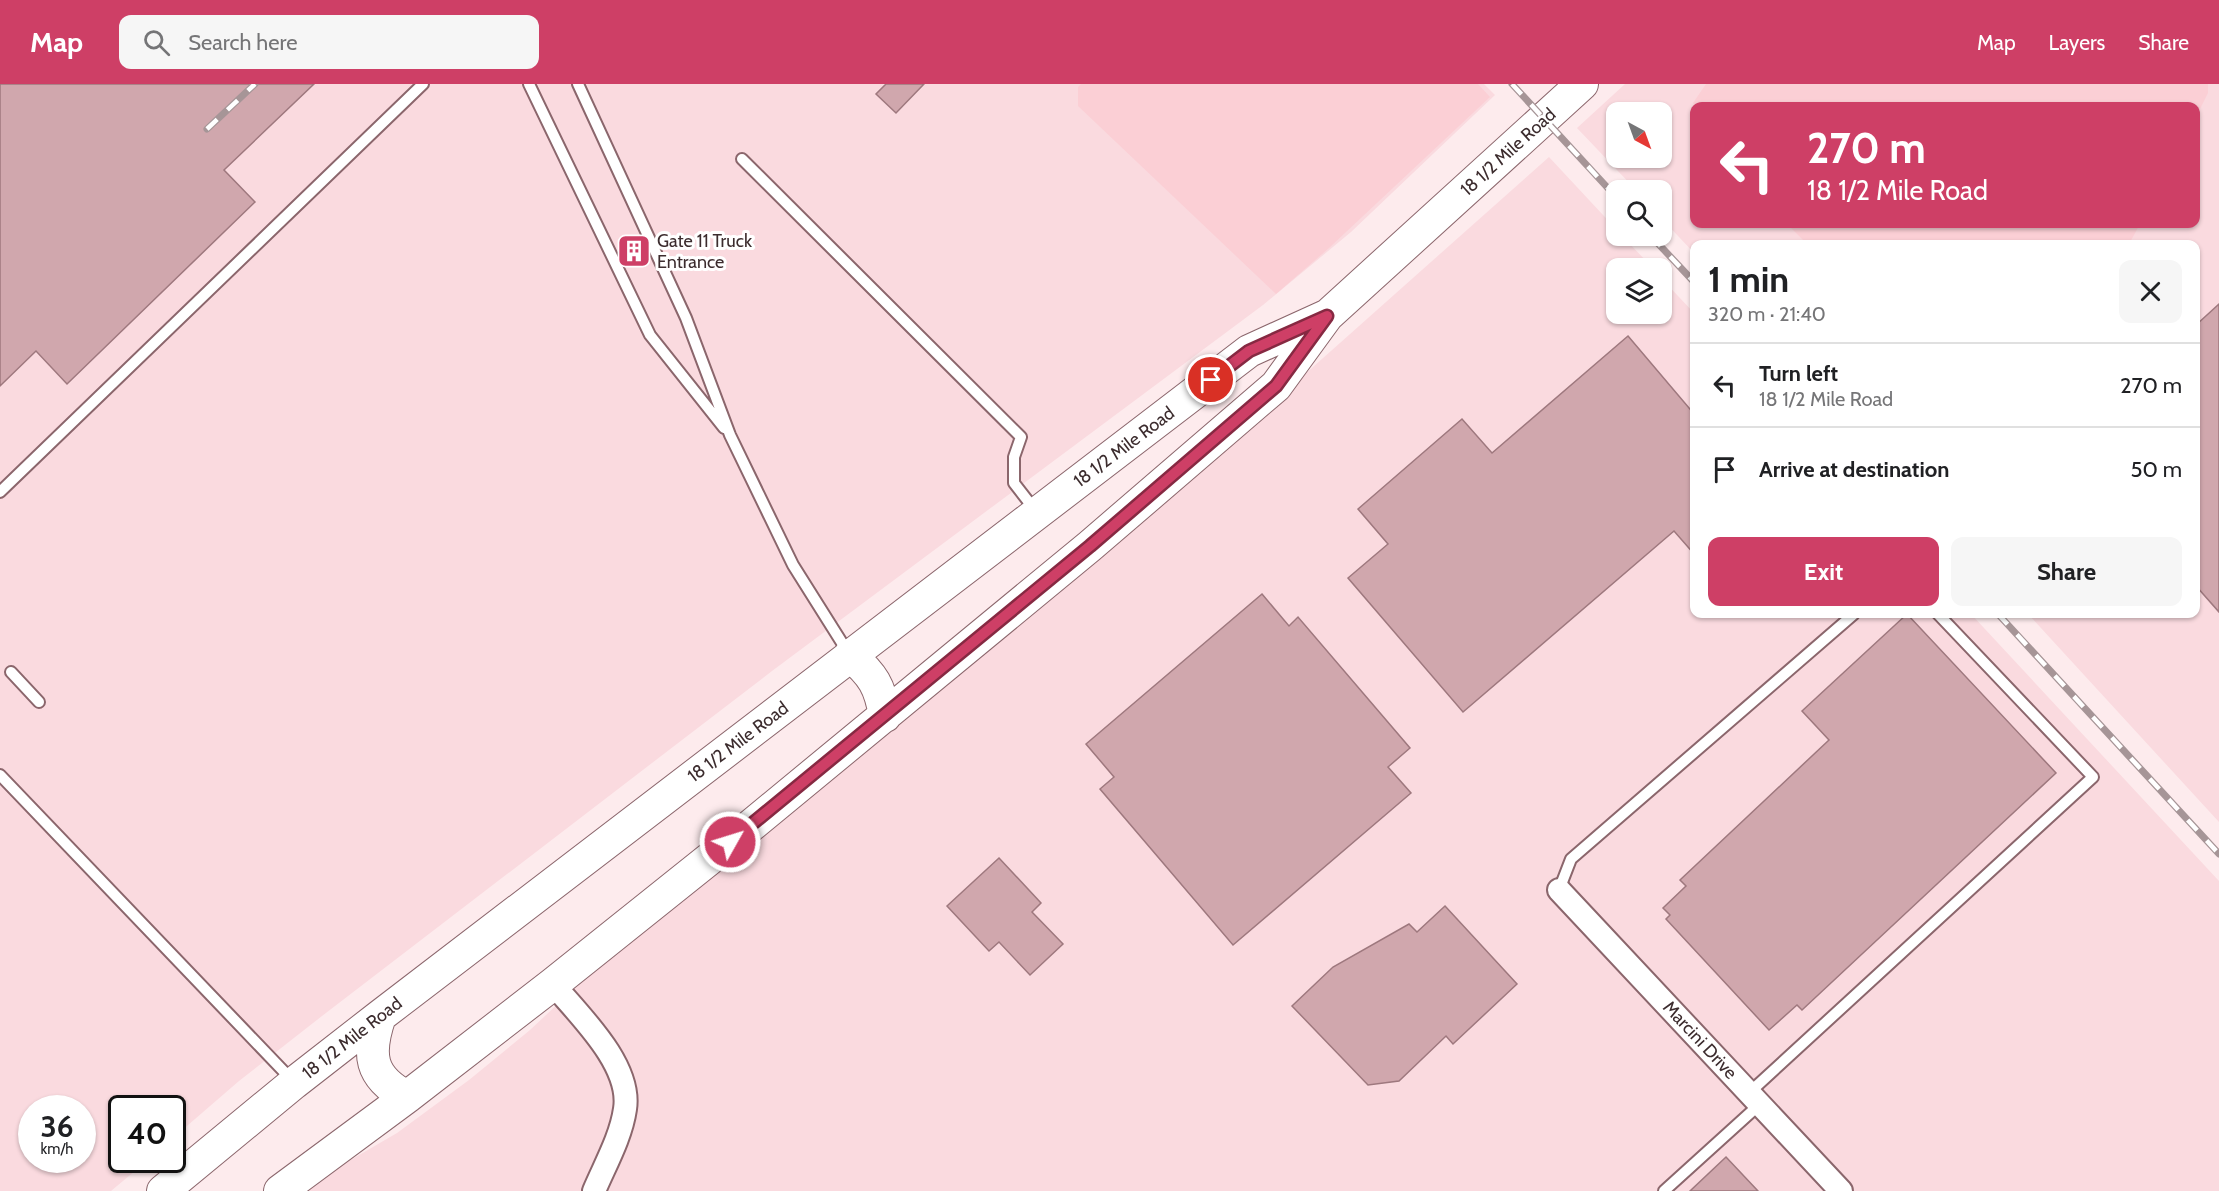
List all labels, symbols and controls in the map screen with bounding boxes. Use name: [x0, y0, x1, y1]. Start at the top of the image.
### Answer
search box: [119, 15, 539, 69]
text: Map: [30, 25, 83, 59]
icon: search: [140, 26, 173, 59]
text: Search here: [188, 29, 297, 56]
text: Map: [1977, 30, 2016, 55]
text: Layers: [2049, 30, 2105, 55]
text: Share: [2138, 30, 2189, 55]
north arrow: [1606, 102, 1672, 168]
map controls: [1606, 102, 1672, 324]
street label: 18 1/2 Mile Road: [1456, 103, 1560, 201]
text: 270 m: [1807, 122, 1926, 174]
icon: left: [1708, 126, 1786, 204]
text: 18 1/2 Mile Road: [1807, 174, 1988, 207]
button: search: [1606, 180, 1672, 246]
place label: Gate 11 Truck Entrance: [657, 230, 753, 273]
building icon: Gate 11 Truck Entrance: [616, 233, 652, 269]
text: 1 min: [1708, 257, 1789, 301]
button: layers: [1606, 258, 1672, 324]
button: close: [2119, 260, 2182, 323]
text: 320 m · 21:40: [1708, 302, 1826, 326]
pin: [1185, 354, 1236, 405]
text: Turn left: [1759, 360, 1838, 387]
icon: arrive: [1194, 363, 1227, 396]
icon: left: [1708, 369, 1741, 402]
text: 270 m: [2120, 372, 2182, 399]
text: 18 1/2 Mile Road: [1759, 387, 1893, 411]
street label: 18 1/2 Mile Road: [1069, 402, 1179, 492]
icon: arrive: [1708, 453, 1741, 486]
text: Arrive at destination: [1759, 456, 1949, 483]
text: 50 m: [2130, 456, 2182, 483]
button: Exit: [1708, 537, 1939, 606]
button: Share: [1951, 537, 2182, 606]
street label: 18 1/2 Mile Road: [683, 697, 793, 787]
position arrow: [698, 810, 762, 874]
street label: 18 1/2 Mile Road: [298, 992, 406, 1084]
street label: Marcini Drive: [1658, 996, 1742, 1084]
speed limit sign: 40: [108, 1095, 186, 1173]
text: 36: [40, 1108, 74, 1145]
text: km/h: [41, 1140, 73, 1158]

